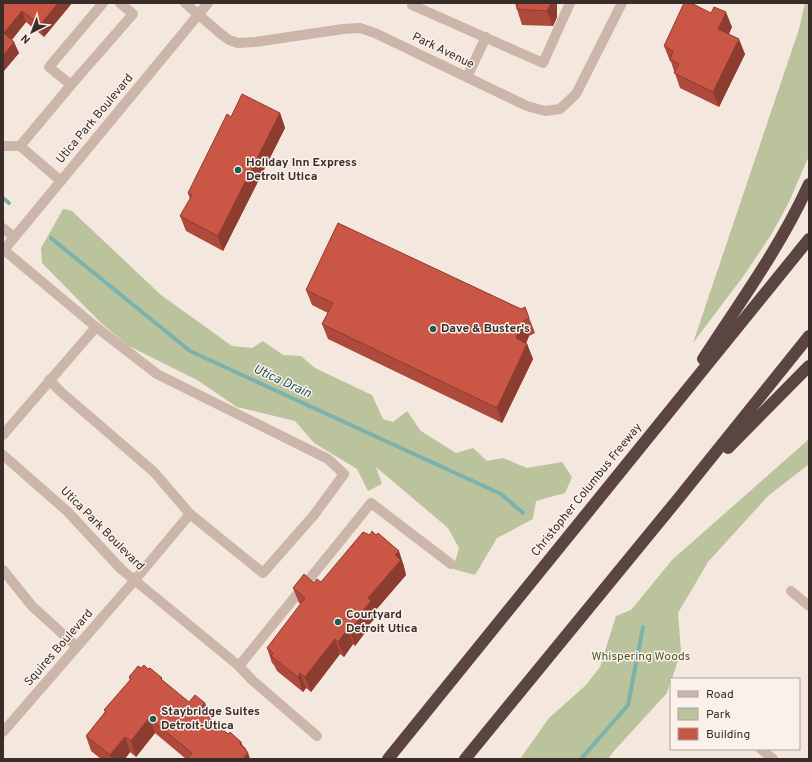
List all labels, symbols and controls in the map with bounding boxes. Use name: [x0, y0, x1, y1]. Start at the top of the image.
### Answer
north arrow: [12, 12, 52, 52]
street label: Park Avenue: [409, 29, 477, 73]
text: N: [18, 31, 34, 47]
street label: Utica Park Boulevard: [53, 71, 137, 167]
place label: Holiday Inn Express Detroit Utica: [246, 155, 357, 185]
marker: Holiday Inn Express Detroit Utica: [233, 165, 243, 175]
place label: Dave & Buster's: [441, 321, 530, 337]
marker: Dave & Buster's: [428, 324, 438, 334]
water label: Utica Drain: [250, 362, 314, 402]
street label: Christopher Columbus Freeway: [528, 420, 646, 560]
street label: Utica Park Boulevard: [57, 484, 147, 574]
street label: Squires Boulevard: [21, 606, 97, 690]
place label: Courtyard Detroit Utica: [346, 607, 417, 637]
marker: Courtyard Detroit Utica: [333, 617, 343, 627]
park label: Whispering Woods: [592, 649, 690, 665]
legend: [670, 678, 800, 750]
text: Road: [706, 687, 734, 703]
place label: Staybridge Suites Detroit-Utica: [161, 704, 260, 734]
text: Park: [706, 707, 731, 723]
marker: Staybridge Suites Detroit-Utica: [148, 714, 158, 724]
text: Building: [706, 727, 750, 743]

